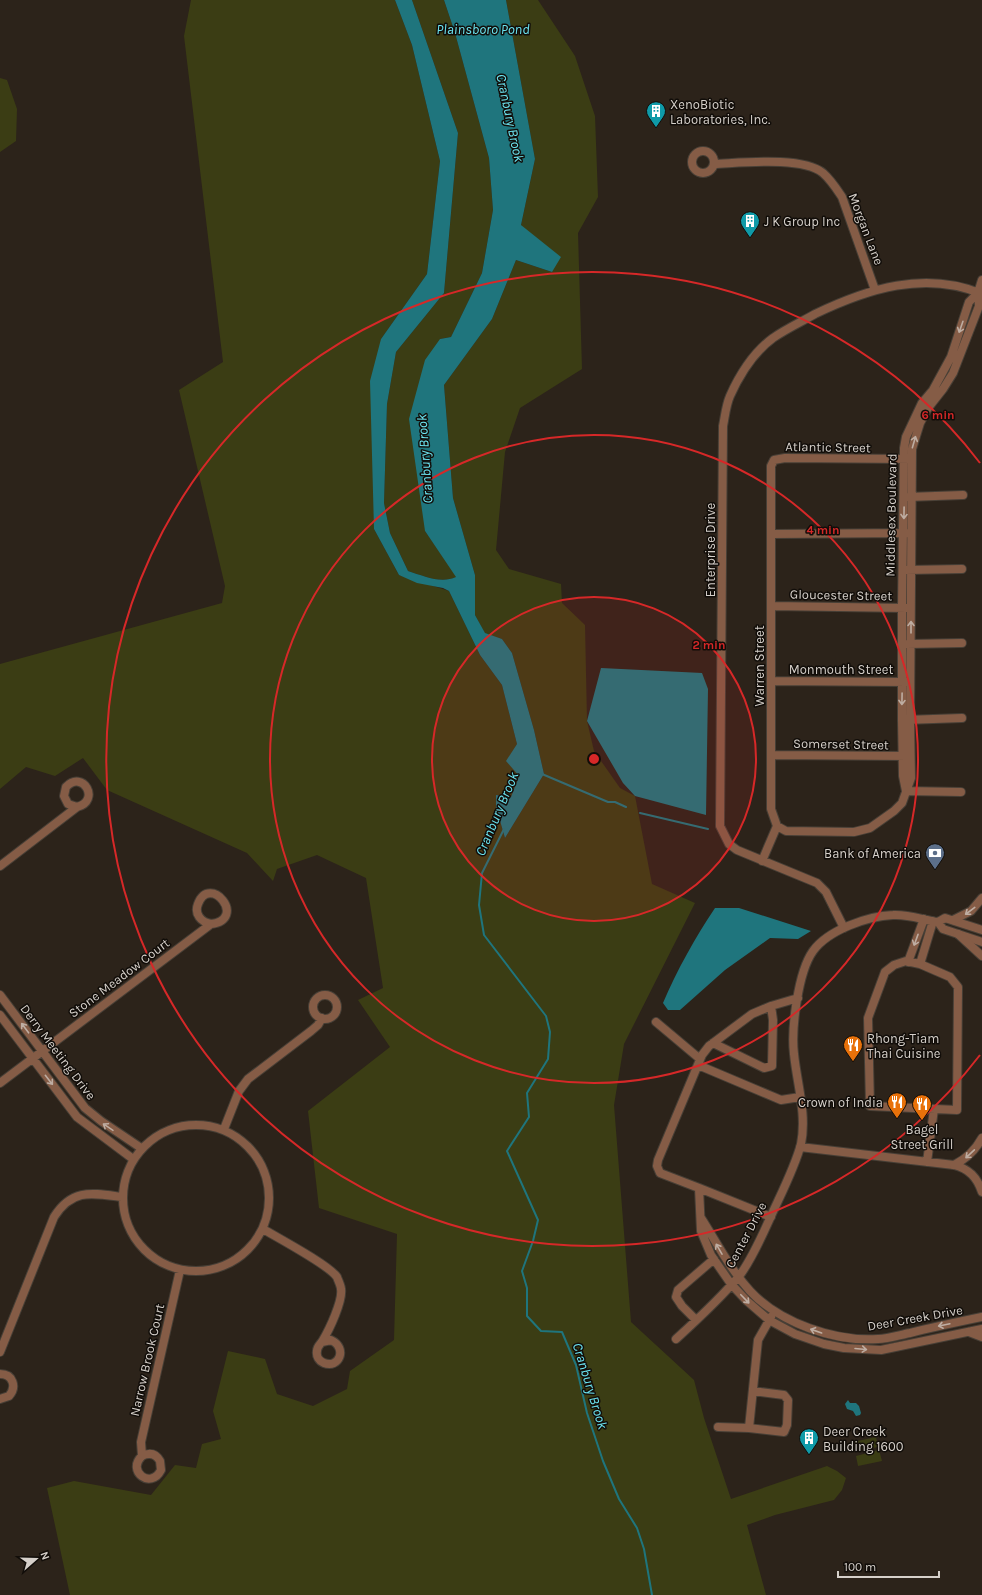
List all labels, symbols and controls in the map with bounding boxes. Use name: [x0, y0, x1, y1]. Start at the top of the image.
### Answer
water label: Plainsboro Pond: [436, 21, 530, 38]
water label: Cranbury Brook: [492, 72, 528, 164]
place label: XenoBiotic Laboratories, Inc.: [670, 97, 770, 127]
building icon: XenoBiotic Laboratories, Inc.: [645, 100, 667, 128]
street label: Morgan Lane: [845, 191, 887, 267]
building icon: J K Group Inc: [739, 210, 761, 238]
place label: J K Group Inc: [764, 214, 840, 229]
one-way arrow: [957, 320, 964, 333]
text: 6 min: [921, 408, 955, 422]
water label: Cranbury Brook: [413, 413, 437, 504]
one-way arrow: [911, 435, 918, 448]
street label: Atlantic Street: [785, 439, 871, 455]
street label: Middlesex Boulevard: [882, 453, 900, 577]
street label: Enterprise Drive: [703, 502, 718, 597]
one-way arrow: [900, 506, 908, 519]
text: 4 min: [807, 523, 839, 537]
street label: Gloucester Street: [790, 587, 892, 603]
one-way arrow: [907, 621, 915, 634]
street label: Warren Street: [752, 625, 767, 707]
text: 2 min: [692, 638, 726, 652]
street label: Monmouth Street: [789, 662, 893, 677]
one-way arrow: [898, 692, 906, 705]
street label: Somerset Street: [793, 736, 889, 752]
centre of rings: [587, 752, 601, 766]
water label: Cranbury Brook: [472, 769, 523, 859]
bank icon: Bank of America: [924, 842, 946, 870]
place label: Bank of America: [824, 846, 921, 861]
one-way arrow: [964, 907, 975, 916]
one-way arrow: [912, 934, 920, 946]
street label: Stone Meadow Court: [66, 935, 172, 1021]
street label: Derry Meeting Drive: [17, 1001, 99, 1103]
one-way arrow: [20, 1022, 29, 1033]
place label: Rhong-Tiam Thai Cuisine: [867, 1031, 941, 1061]
restaurant icon: Rhong-Tiam Thai Cuisine: [842, 1034, 864, 1062]
one-way arrow: [45, 1074, 53, 1085]
restaurant icon: Crown of India: [886, 1091, 908, 1119]
restaurant icon: Bagel Street Grill: [911, 1093, 933, 1121]
place label: Crown of India: [798, 1095, 883, 1110]
one-way arrow: [102, 1122, 114, 1130]
place label: Bagel Street Grill: [891, 1122, 954, 1152]
one-way arrow: [965, 1149, 975, 1159]
street label: Center Drive: [722, 1199, 770, 1270]
one-way arrow: [715, 1243, 723, 1255]
one-way arrow: [740, 1294, 750, 1304]
street label: Narrow Brook Court: [127, 1302, 167, 1418]
street label: Deer Creek Drive: [866, 1302, 964, 1334]
one-way arrow: [938, 1322, 951, 1330]
one-way arrow: [811, 1326, 823, 1334]
water label: Cranbury Brook: [569, 1341, 611, 1432]
one-way arrow: [854, 1346, 867, 1353]
place label: Deer Creek Building 1600: [823, 1424, 904, 1454]
building icon: Deer Creek Building 1600: [798, 1427, 820, 1455]
north arrow: [16, 1539, 56, 1579]
text: N: [37, 1550, 52, 1562]
scale bar: [838, 1553, 939, 1579]
text: 100 m: [844, 1560, 876, 1574]

